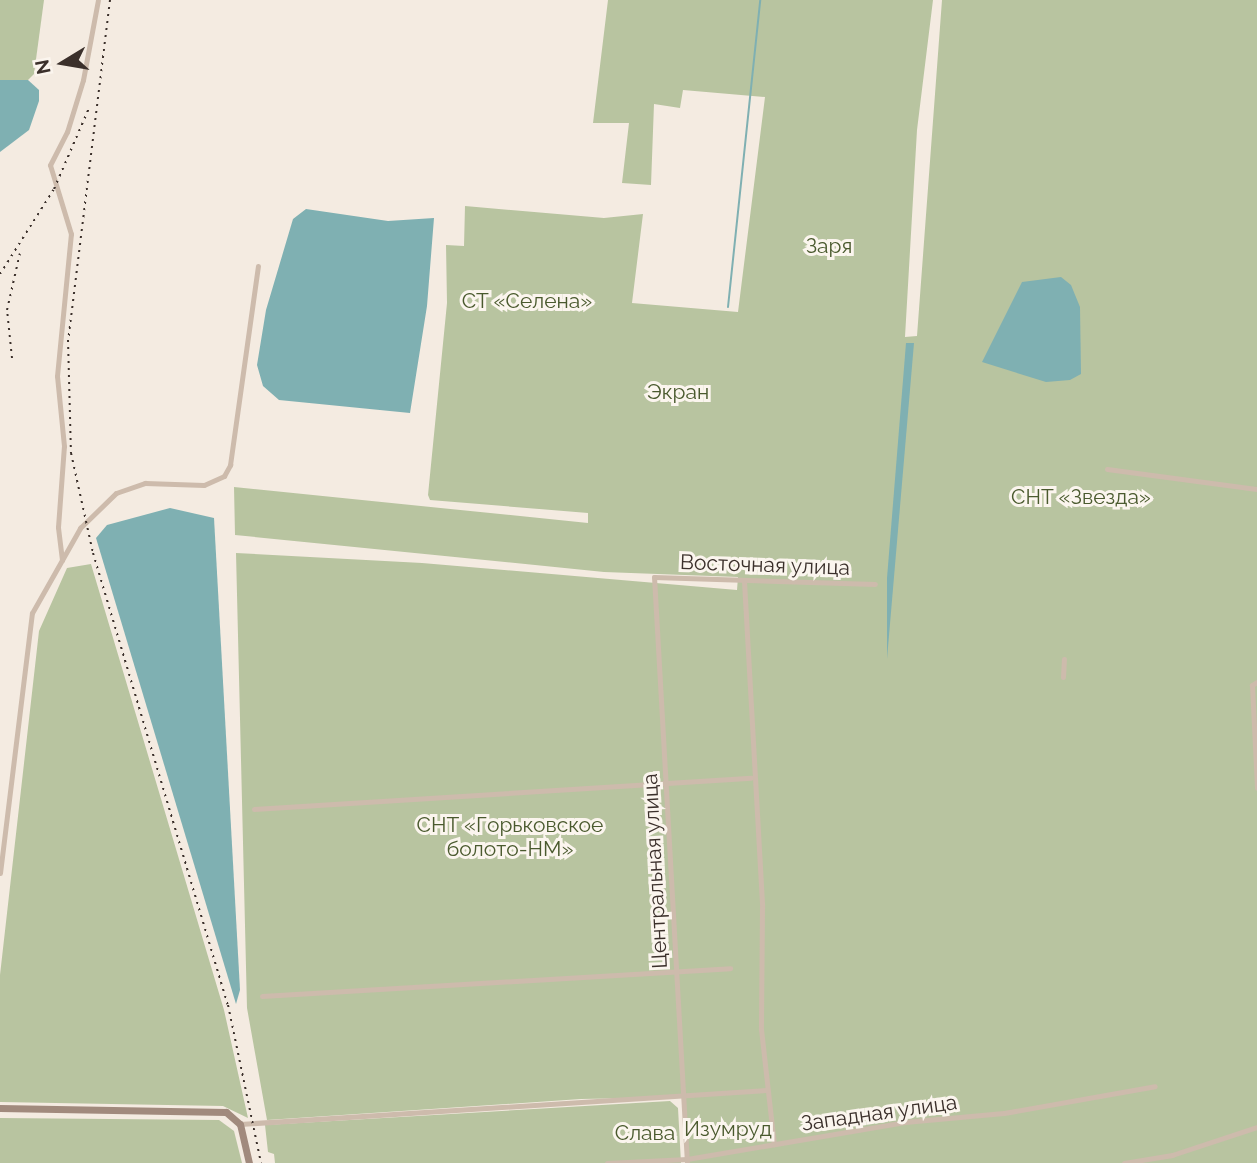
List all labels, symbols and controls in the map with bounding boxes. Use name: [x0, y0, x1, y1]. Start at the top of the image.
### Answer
north arrow: [28, 28, 98, 98]
text: N: [30, 58, 55, 76]
park label: Заря: [806, 233, 852, 259]
park label: СТ «Селена»: [461, 288, 593, 314]
park label: Экран: [647, 379, 709, 405]
park label: СНТ «Звезда»: [1011, 484, 1151, 510]
street label: Восточная улица: [679, 549, 851, 581]
street label: Центральная улица: [637, 773, 673, 969]
park label: СНТ «Горьковское болото-НМ»: [416, 812, 604, 862]
street label: Западная улица: [799, 1090, 959, 1136]
park label: Изумруд: [684, 1116, 772, 1142]
park label: Слава: [615, 1120, 675, 1146]

